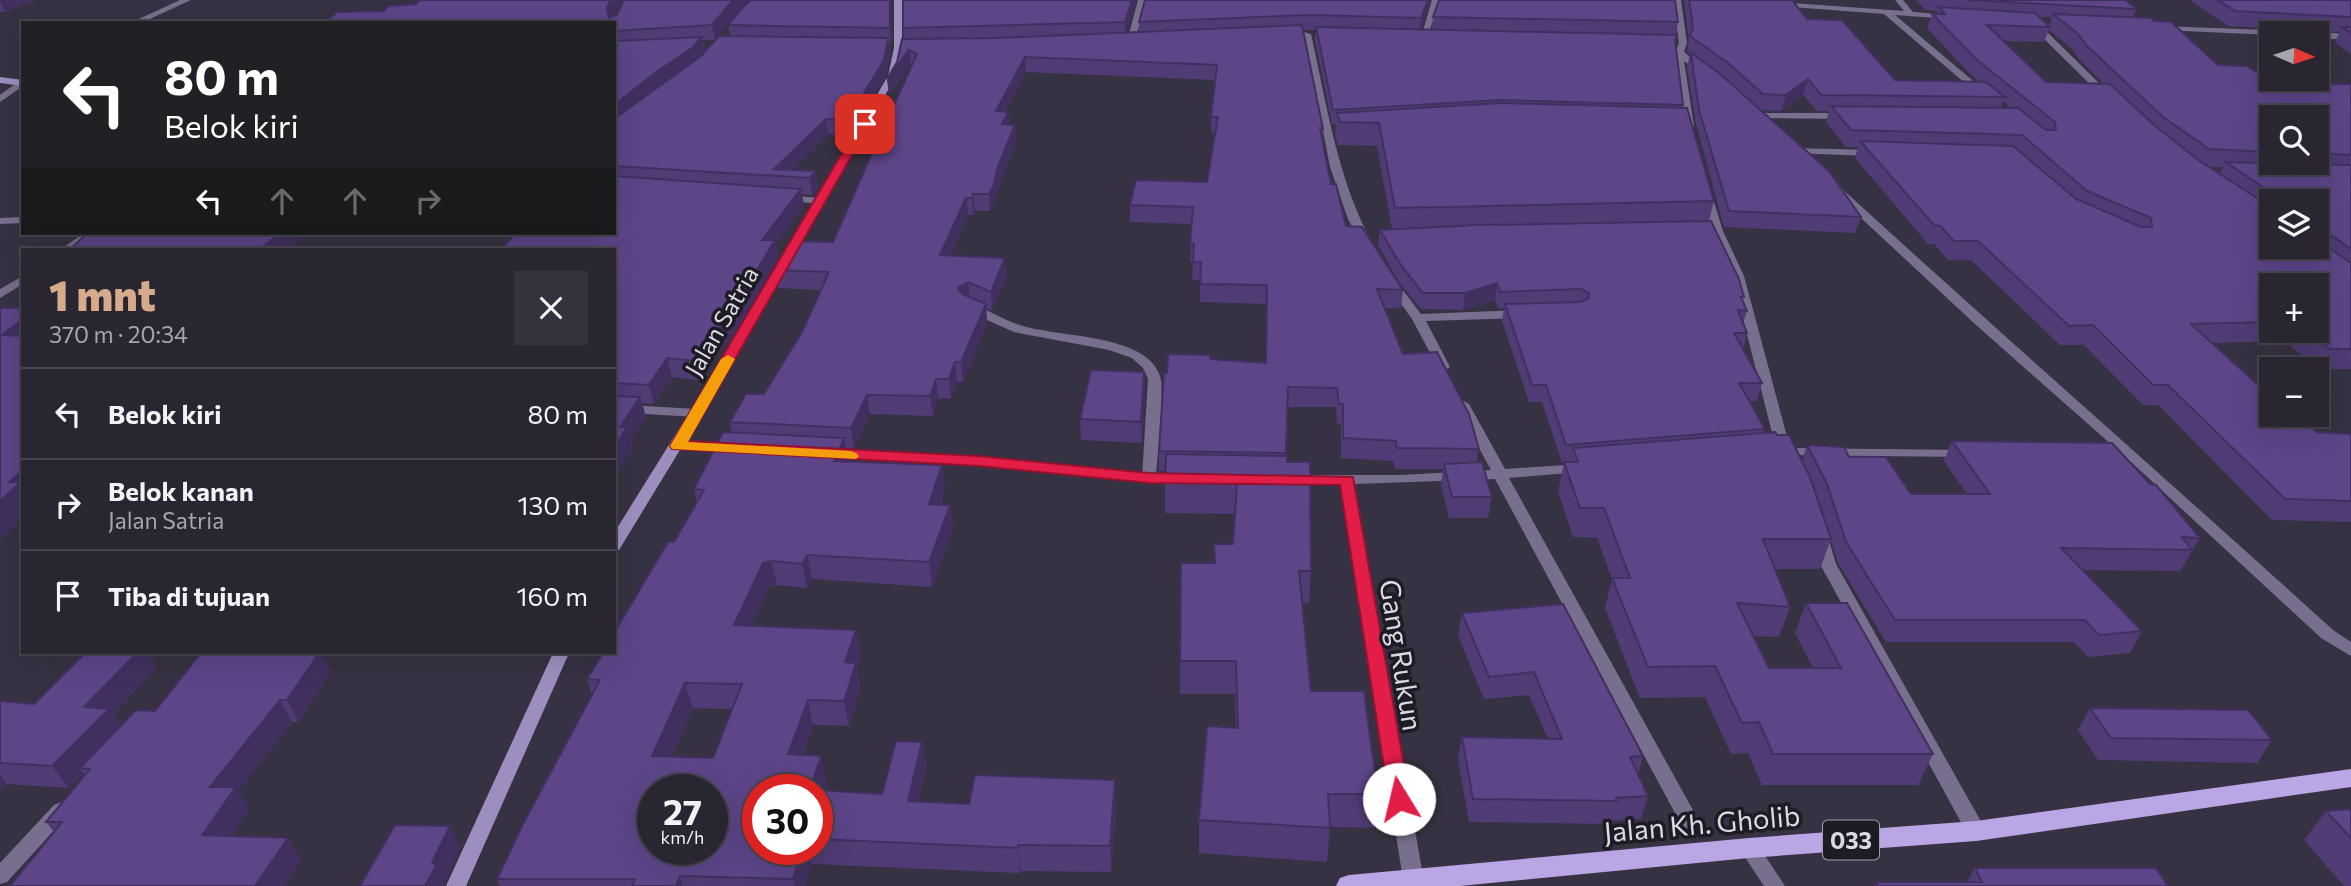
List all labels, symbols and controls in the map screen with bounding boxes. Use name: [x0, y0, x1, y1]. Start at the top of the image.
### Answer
north arrow: [2259, 21, 2329, 91]
map controls: [2259, 21, 2329, 427]
text: 80 m: [164, 45, 279, 105]
icon: left: [49, 49, 140, 140]
pin: [835, 94, 895, 154]
text: Belok kiri: [164, 105, 299, 145]
icon: arrive: [846, 105, 884, 143]
button: search: [2259, 105, 2329, 175]
icon: left: [190, 182, 228, 220]
icon: ahead: [263, 182, 301, 220]
icon: ahead: [336, 182, 374, 220]
icon: right: [409, 182, 447, 220]
button: layers: [2259, 189, 2329, 259]
street label: Jalan Satria: [678, 261, 764, 381]
text: 1 mnt: [49, 268, 156, 320]
button: close: [514, 271, 588, 345]
button: +: [2259, 273, 2329, 343]
text: 370 m · 20:34: [49, 320, 188, 348]
button: −: [2259, 357, 2329, 427]
icon: left: [49, 395, 87, 433]
text: Belok kiri: [108, 398, 222, 429]
text: 80 m: [528, 398, 588, 429]
text: Belok kanan: [108, 475, 254, 506]
icon: right: [49, 486, 87, 524]
text: 130 m: [517, 489, 588, 520]
text: Jalan Satria: [108, 506, 224, 534]
icon: arrive: [49, 577, 87, 615]
street label: Gang Rukun: [1373, 577, 1431, 733]
text: Tiba di tujuan: [108, 580, 270, 611]
text: 160 m: [516, 580, 588, 611]
position arrow: [1362, 762, 1436, 836]
speed limit sign: 30: [742, 774, 833, 865]
text: 27: [663, 789, 702, 832]
street label: Jalan Kh. Gholib: [1602, 797, 1802, 849]
road number: 033: [1823, 820, 1879, 860]
text: km/h: [661, 826, 704, 848]

